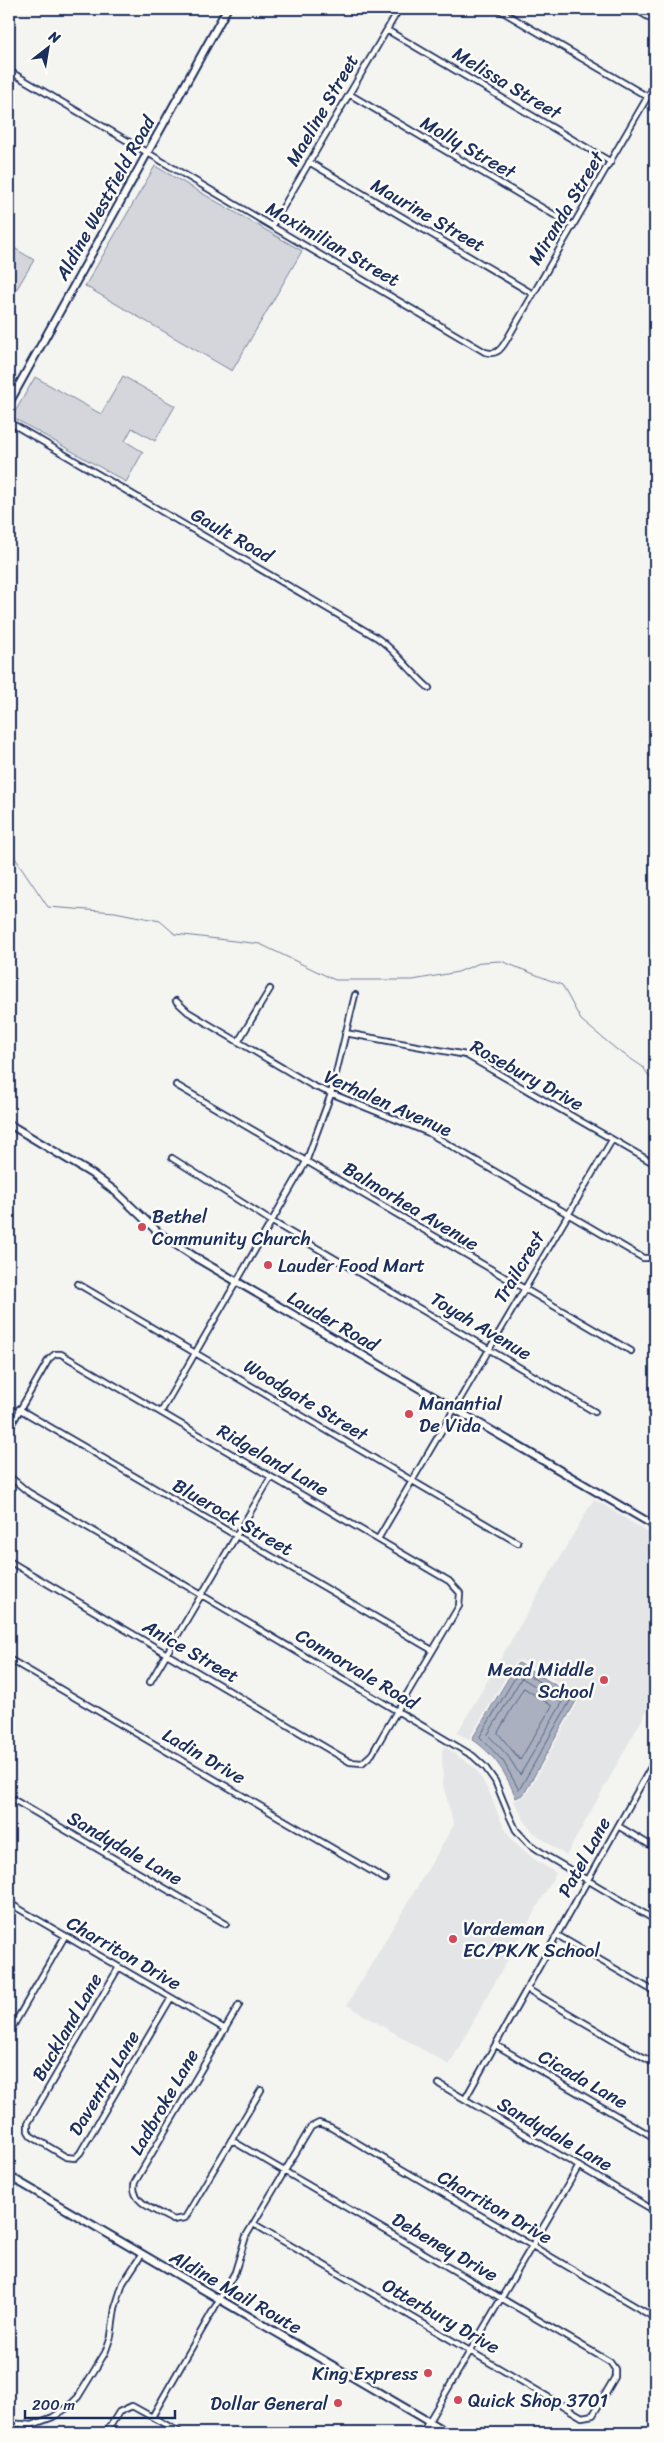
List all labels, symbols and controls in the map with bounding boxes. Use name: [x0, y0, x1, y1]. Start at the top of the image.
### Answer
north arrow: [22, 22, 72, 72]
text: N: [43, 24, 65, 51]
street label: Melissa Street: [446, 37, 569, 129]
street label: Maeline Street: [276, 48, 368, 172]
street label: Molly Street: [414, 106, 523, 188]
street label: Aldine Westfield Road: [45, 109, 164, 287]
street label: Miranda Street: [519, 143, 614, 271]
street label: Maurine Street: [364, 169, 492, 261]
street label: Maximilian Street: [260, 192, 406, 296]
street label: Gault Road: [184, 498, 281, 573]
street label: Rosebury Drive: [464, 1030, 590, 1120]
street label: Verhalen Avenue: [319, 1060, 457, 1146]
street label: Balmorhea Avenue: [337, 1152, 486, 1260]
place label: Bethel Community Church: [152, 1200, 311, 1255]
marker: Bethel Community Church: [136, 1221, 148, 1233]
street label: Trailcrest: [484, 1223, 554, 1310]
place label: Lauder Food Mart: [278, 1249, 425, 1282]
marker: Lauder Food Mart: [262, 1259, 274, 1271]
street label: Lauder Road: [281, 1281, 387, 1362]
street label: Toyah Avenue: [424, 1283, 538, 1369]
street label: Woodgate Street: [237, 1350, 376, 1451]
place label: Manantial De Vida: [419, 1387, 503, 1442]
marker: Manantial De Vida: [403, 1408, 415, 1420]
street label: Ridgeland Lane: [211, 1415, 335, 1506]
street label: Bluerock Street: [166, 1469, 300, 1565]
street label: Anice Street: [136, 1610, 245, 1692]
street label: Connorvale Road: [289, 1619, 427, 1720]
place label: Mead Middle School: [488, 1653, 595, 1708]
marker: Mead Middle School: [598, 1674, 610, 1686]
street label: Ladin Drive: [156, 1719, 252, 1793]
street label: Sandydale Lane: [61, 1801, 189, 1895]
street label: Patel Lane: [548, 1810, 620, 1903]
street label: Charriton Drive: [60, 1907, 188, 1999]
place label: Vardeman EC/PK/K School: [463, 1912, 600, 1967]
marker: Vardeman EC/PK/K School: [447, 1933, 459, 1945]
street label: Buckland Lane: [23, 1966, 111, 2087]
street label: Daventry Lane: [59, 2024, 149, 2142]
street label: Cicada Lane: [532, 2040, 634, 2118]
street label: Ladbroke Lane: [120, 2042, 208, 2162]
street label: Sandydale Lane: [491, 2087, 619, 2181]
street label: Charriton Drive: [431, 2161, 559, 2253]
street label: Debeney Drive: [385, 2203, 505, 2291]
street label: Aldine Mail Route: [163, 2240, 309, 2343]
street label: Otterbury Drive: [376, 2269, 506, 2363]
place label: King Express: [312, 2357, 418, 2390]
marker: King Express: [422, 2367, 434, 2379]
place label: Quick Shop 3701: [468, 2384, 608, 2417]
scale bar: [25, 2387, 175, 2419]
place label: Dollar General: [210, 2387, 329, 2420]
text: 200 m: [32, 2392, 76, 2418]
marker: Quick Shop 3701: [452, 2394, 464, 2406]
marker: Dollar General: [332, 2397, 344, 2409]

